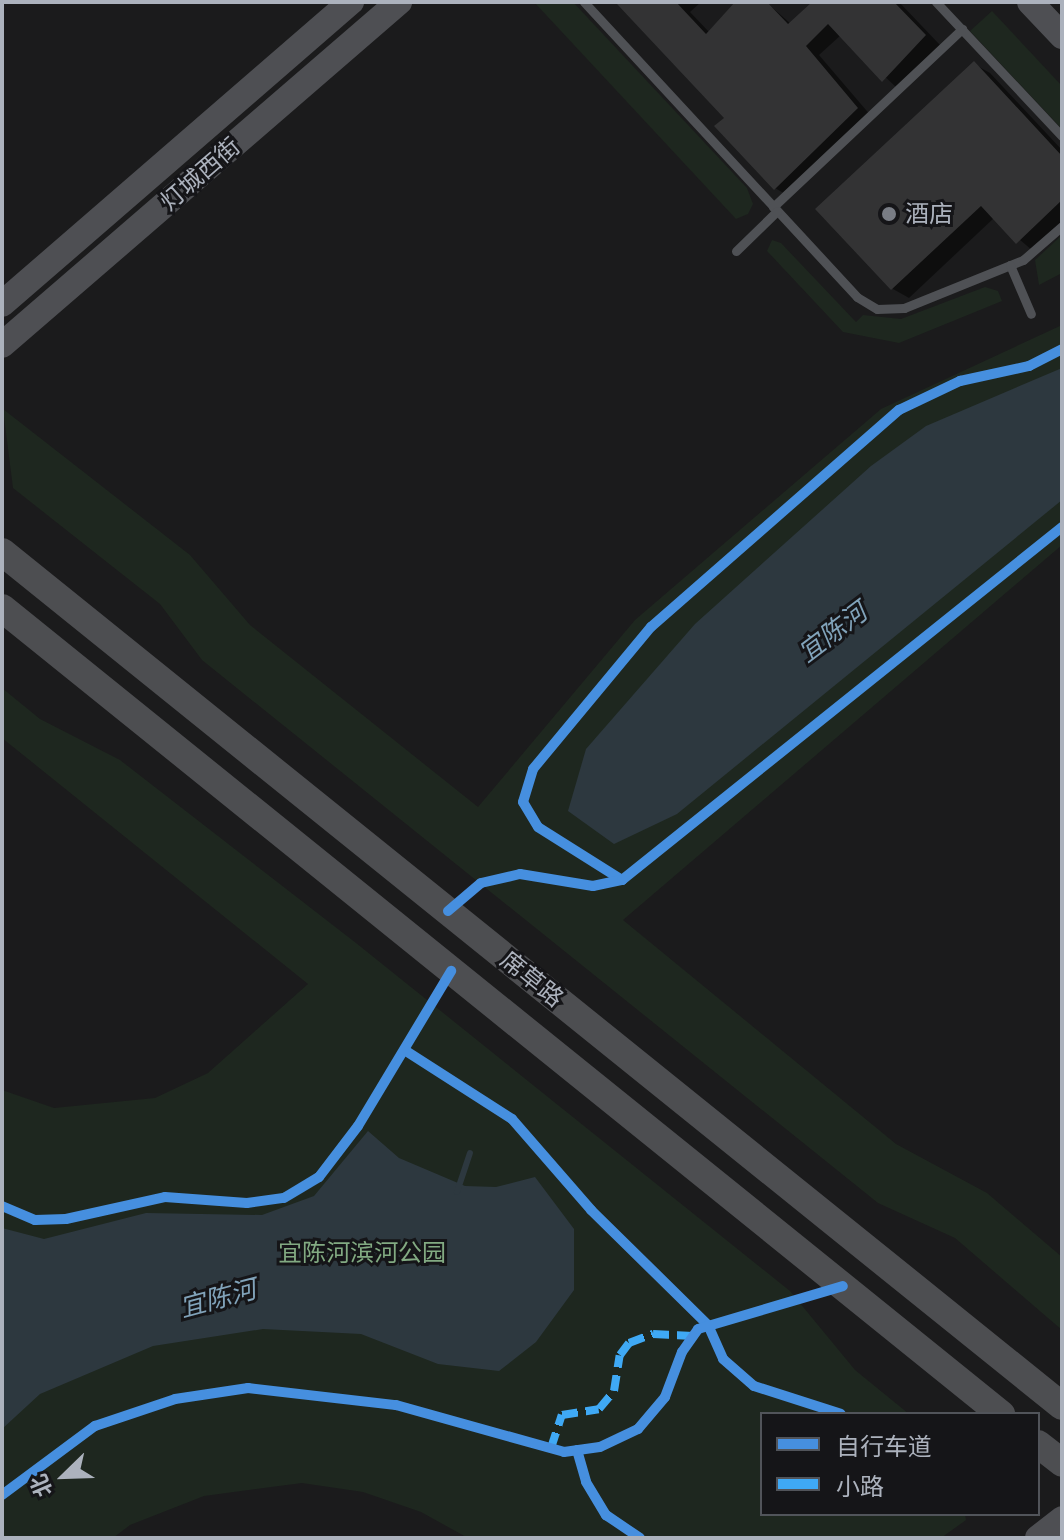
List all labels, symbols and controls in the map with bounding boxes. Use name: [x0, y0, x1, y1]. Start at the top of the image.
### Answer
street label: 灯城西街: [154, 132, 246, 216]
place label: 酒店: [905, 200, 953, 228]
marker: 酒店: [880, 205, 898, 223]
water label: 宜陈河: [792, 597, 874, 669]
street label: 席草路: [495, 945, 569, 1013]
park label: 宜陈河滨河公园: [278, 1239, 446, 1267]
water label: 宜陈河: [176, 1274, 260, 1324]
legend: [760, 1412, 1040, 1516]
text: 自行车道: [836, 1431, 932, 1462]
north arrow: [24, 1436, 104, 1516]
text: 北: [24, 1470, 59, 1501]
text: 小路: [836, 1471, 884, 1502]

